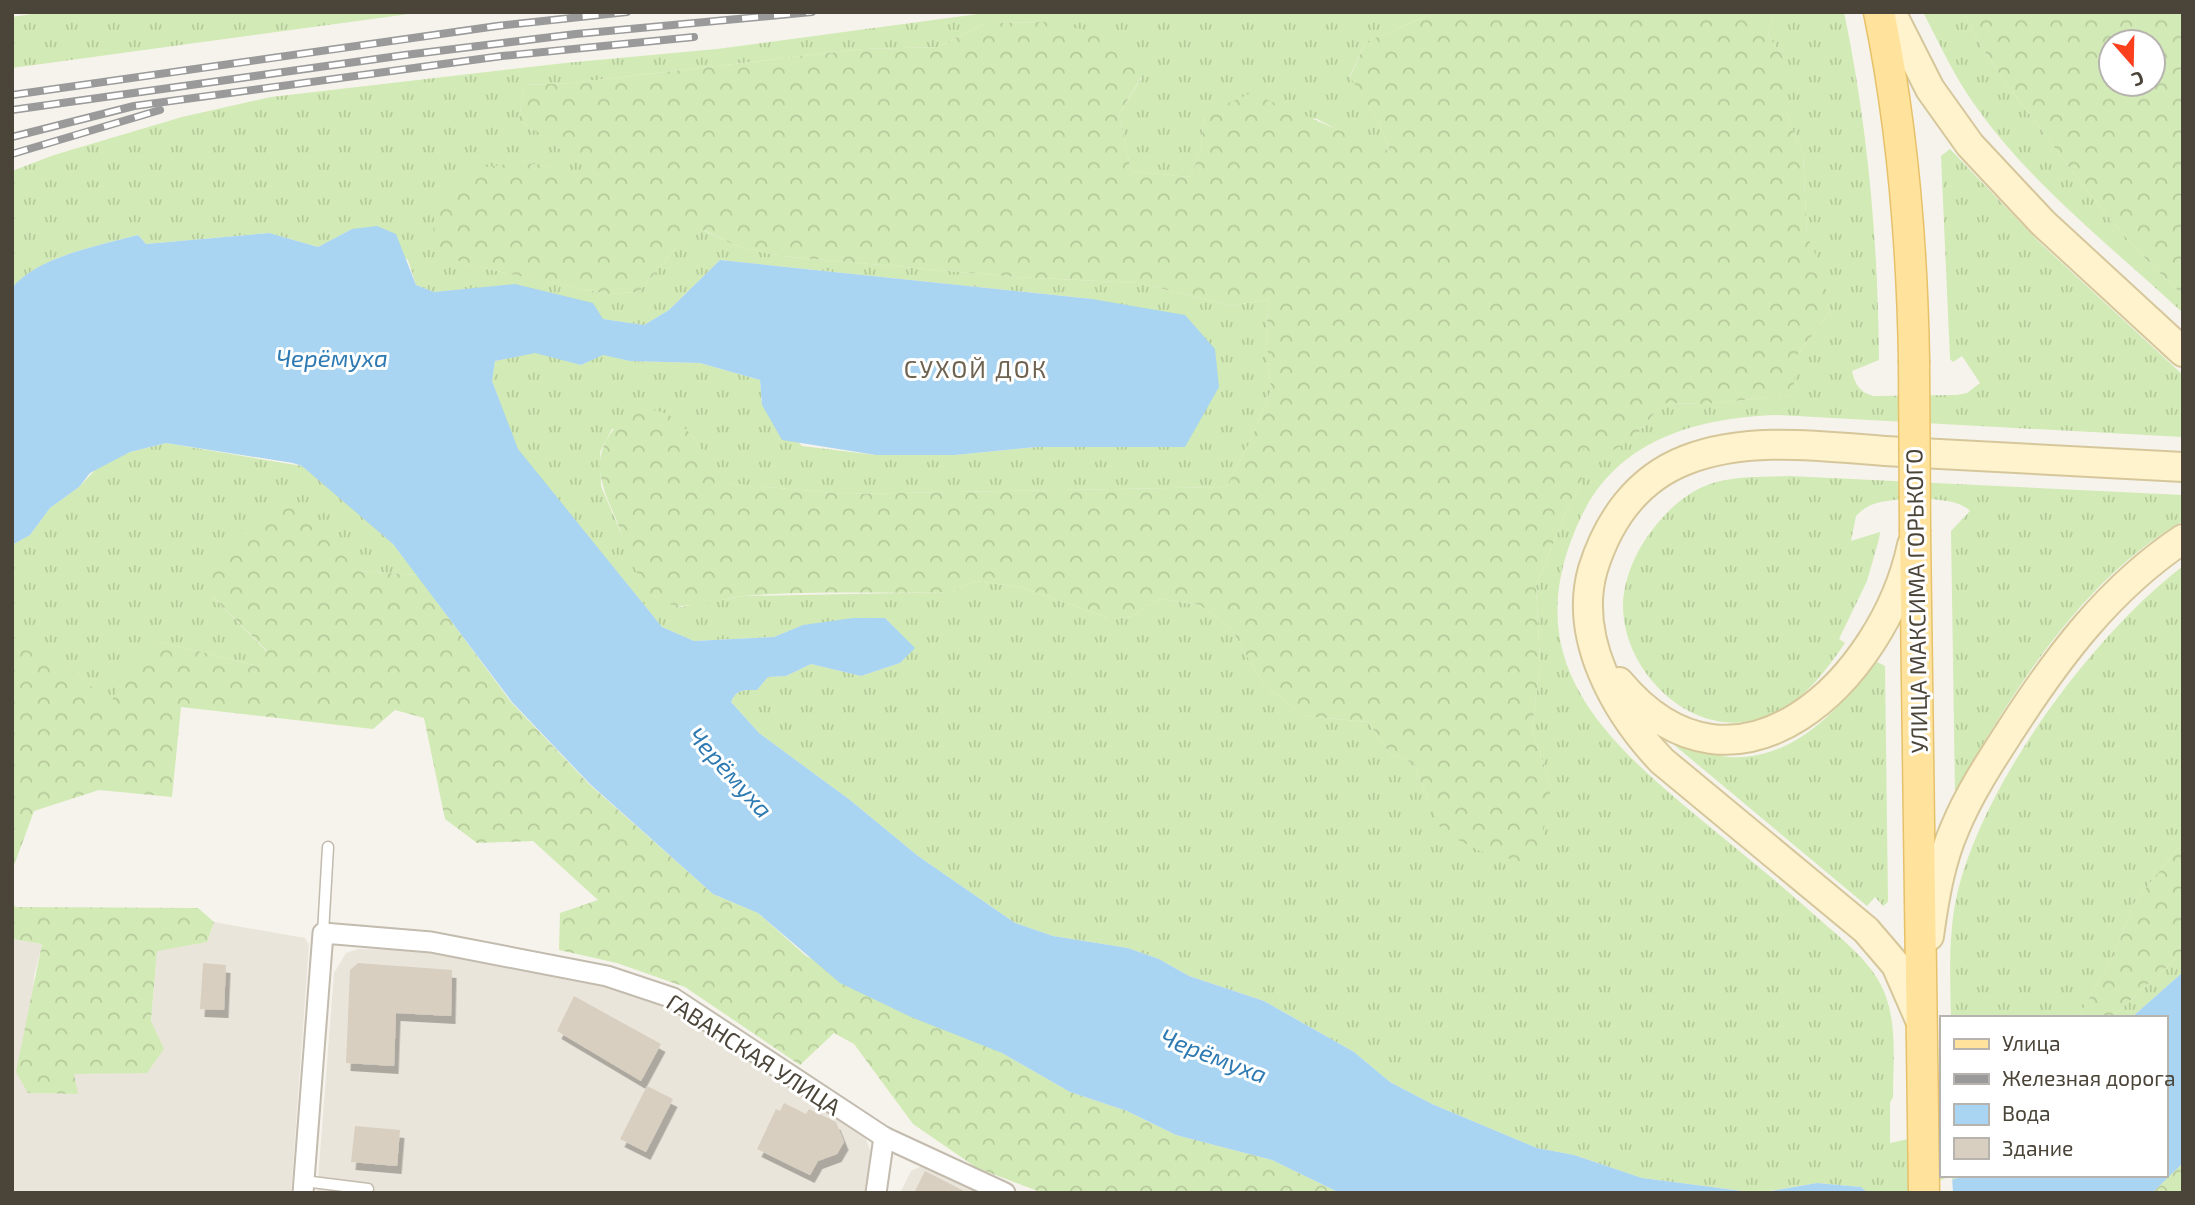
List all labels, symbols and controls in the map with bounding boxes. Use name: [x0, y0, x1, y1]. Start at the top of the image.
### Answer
north arrow: [2097, 28, 2167, 98]
text: С: [2129, 67, 2147, 92]
water label: Черёмуха: [276, 343, 388, 372]
district label: СУХОЙ ДОК: [904, 354, 1048, 383]
street label: УЛИЦА МАКСИМА ГОРЬКОГО: [1899, 448, 1933, 754]
water label: Черёмуха: [683, 721, 779, 823]
street label: ГАВАНСКАЯ УЛИЦА: [662, 987, 847, 1121]
legend: [1940, 1016, 2167, 1177]
water label: Черёмуха: [1157, 1021, 1271, 1089]
text: Улица: [2002, 1030, 2061, 1055]
text: Железная дорога: [2002, 1065, 2175, 1090]
text: Вода: [2002, 1100, 2051, 1125]
text: Здание: [2002, 1135, 2073, 1160]

